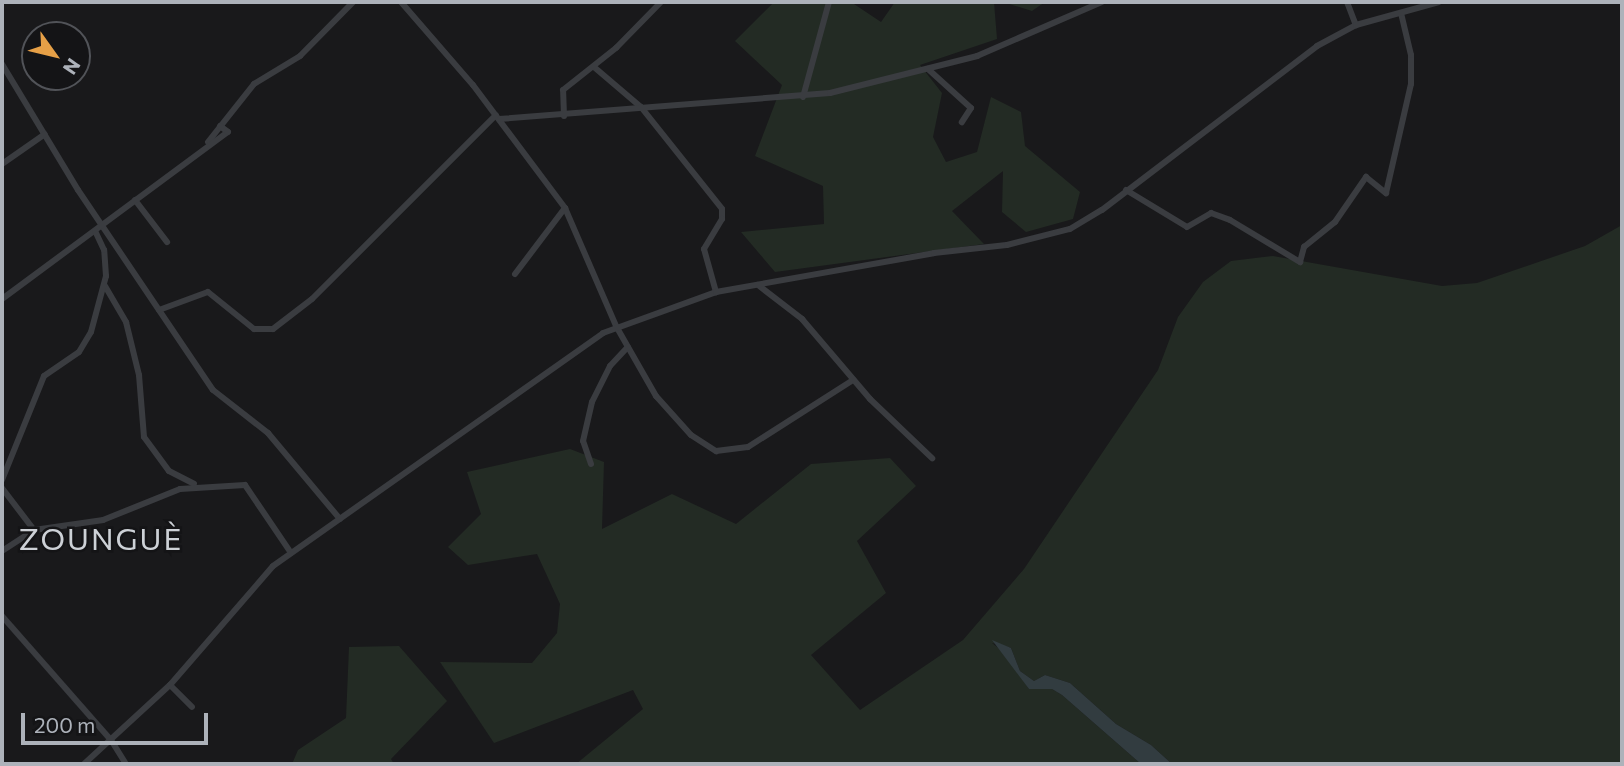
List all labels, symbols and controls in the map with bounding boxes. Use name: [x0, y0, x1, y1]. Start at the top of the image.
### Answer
north arrow: [21, 21, 91, 91]
text: N: [59, 55, 86, 79]
district label: ZOUNGUÈ: [20, 520, 182, 556]
scale bar: [24, 700, 212, 744]
text: 200 m: [34, 712, 95, 737]

